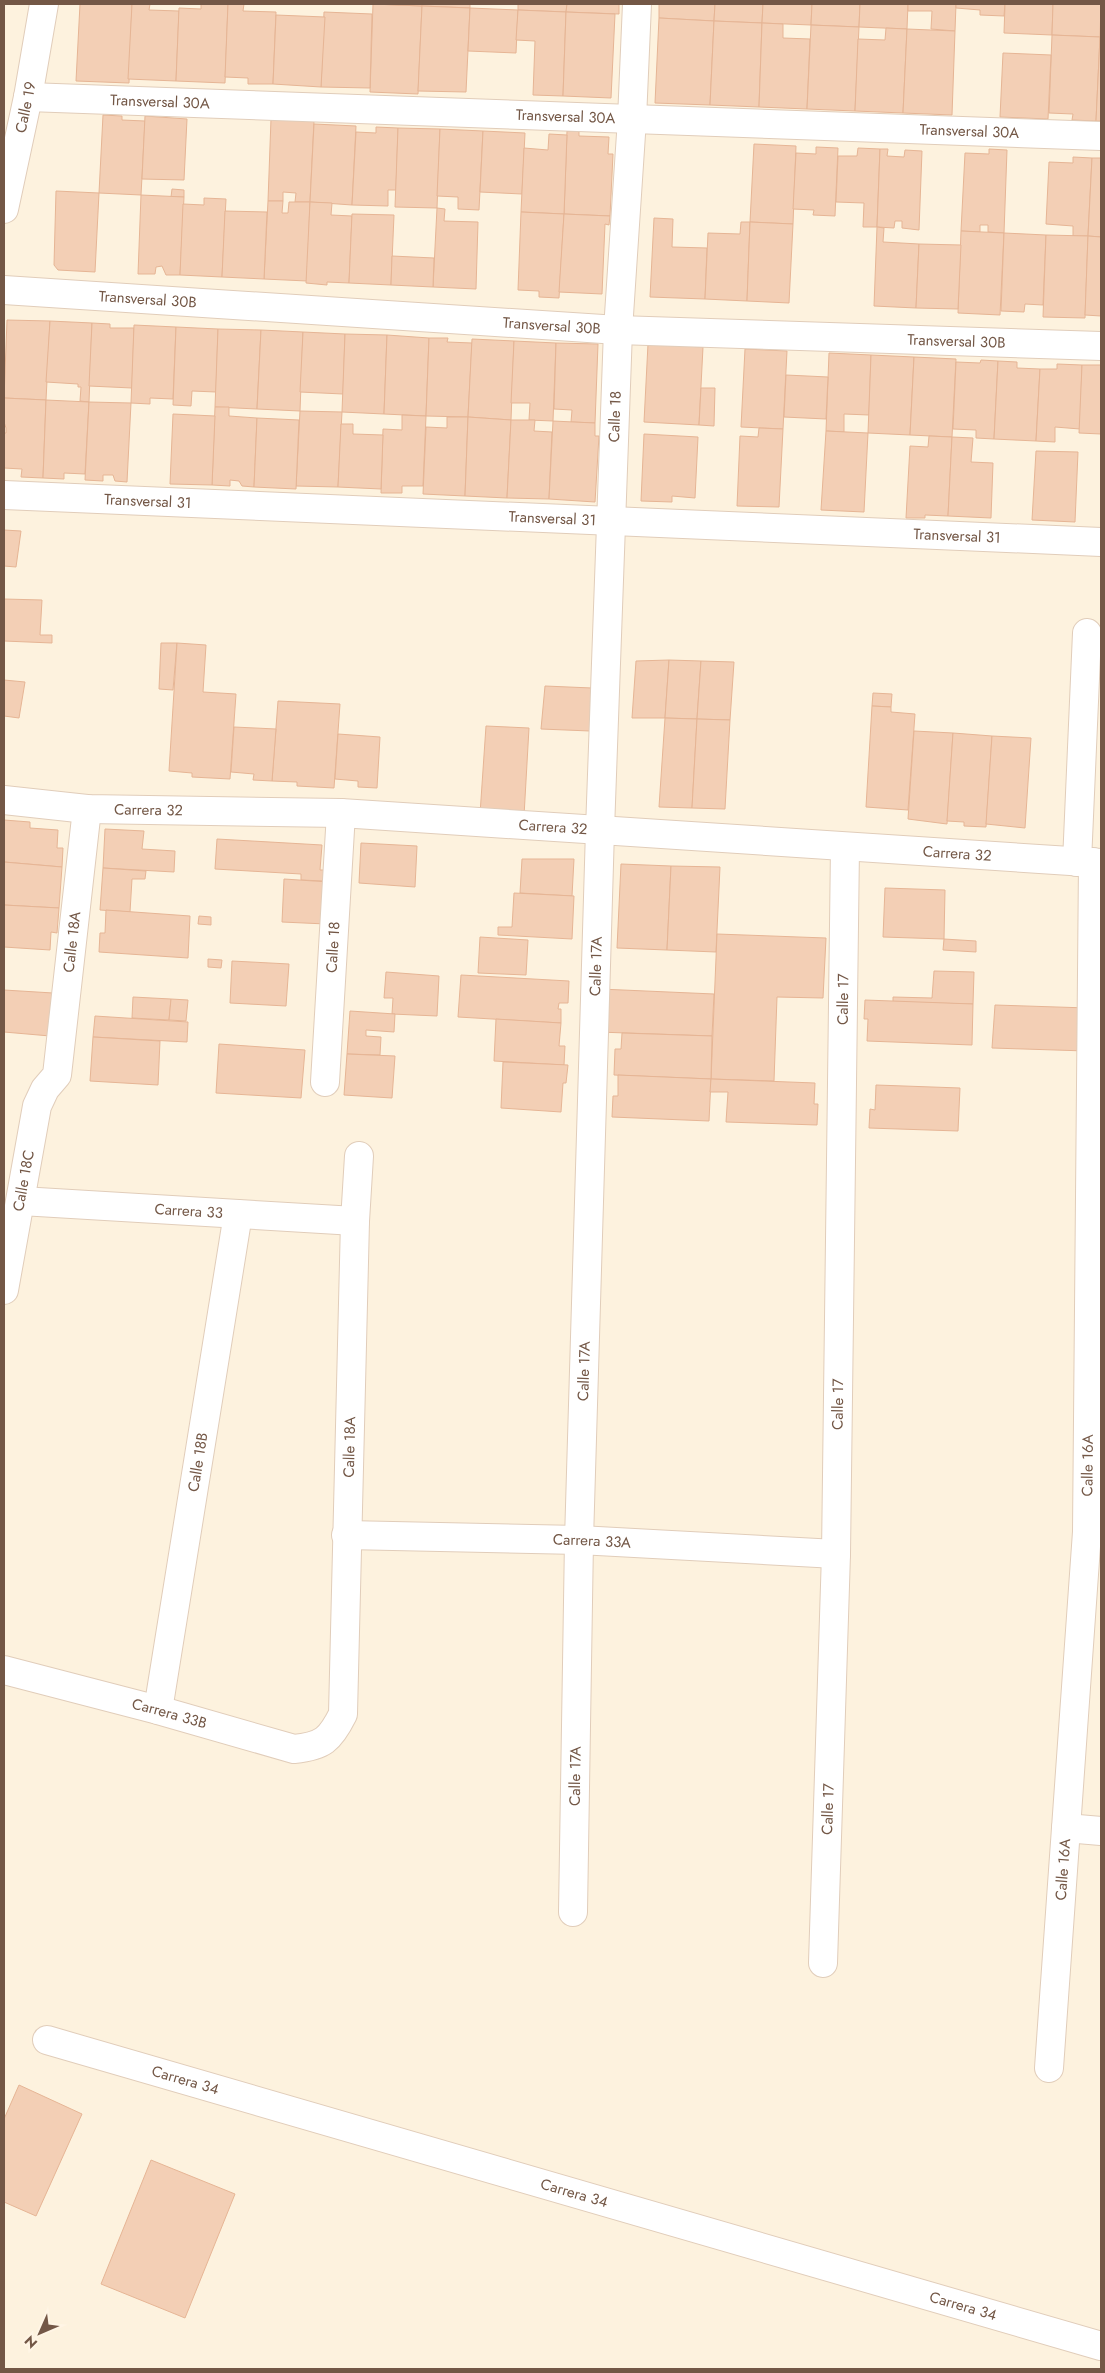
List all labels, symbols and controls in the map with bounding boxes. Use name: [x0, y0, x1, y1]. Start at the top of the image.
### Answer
street label: Calle 19: [10, 80, 41, 135]
street label: Transversal 30A: [110, 89, 210, 115]
street label: Transversal 30A: [515, 104, 616, 129]
street label: Transversal 30A: [919, 118, 1020, 144]
street label: Transversal 30B: [98, 285, 197, 314]
street label: Transversal 30B: [502, 312, 602, 340]
street label: Transversal 30B: [907, 329, 1006, 354]
street label: Calle 18: [603, 390, 627, 443]
street label: Transversal 31: [104, 488, 192, 514]
street label: Transversal 31: [508, 506, 597, 531]
street label: Transversal 31: [913, 523, 1001, 549]
street label: Carrera 32: [114, 798, 183, 822]
street label: Carrera 32: [518, 814, 588, 840]
street label: Carrera 32: [922, 840, 992, 867]
street label: Calle 18A: [58, 910, 86, 974]
street label: Calle 18: [321, 921, 346, 974]
street label: Calle 17A: [584, 936, 608, 996]
street label: Calle 17: [832, 973, 854, 1025]
street label: Calle 18C: [7, 1148, 40, 1213]
street label: Carrera 33: [154, 1198, 224, 1224]
street label: Calle 17A: [572, 1341, 596, 1401]
street label: Calle 17: [827, 1378, 849, 1430]
street label: Calle 18A: [338, 1416, 361, 1478]
street label: Calle 18B: [182, 1431, 214, 1494]
street label: Calle 16A: [1076, 1434, 1099, 1496]
street label: Carrera 33A: [553, 1528, 632, 1554]
street label: Carrera 33B: [129, 1693, 209, 1734]
street label: Calle 17A: [564, 1746, 587, 1806]
street label: Calle 17: [816, 1783, 840, 1835]
street label: Calle 16A: [1050, 1838, 1076, 1901]
street label: Carrera 34: [149, 2060, 222, 2100]
street label: Carrera 34: [538, 2173, 611, 2213]
street label: Carrera 34: [927, 2286, 1000, 2326]
north arrow: [15, 2308, 65, 2358]
text: N: [20, 2331, 42, 2353]

